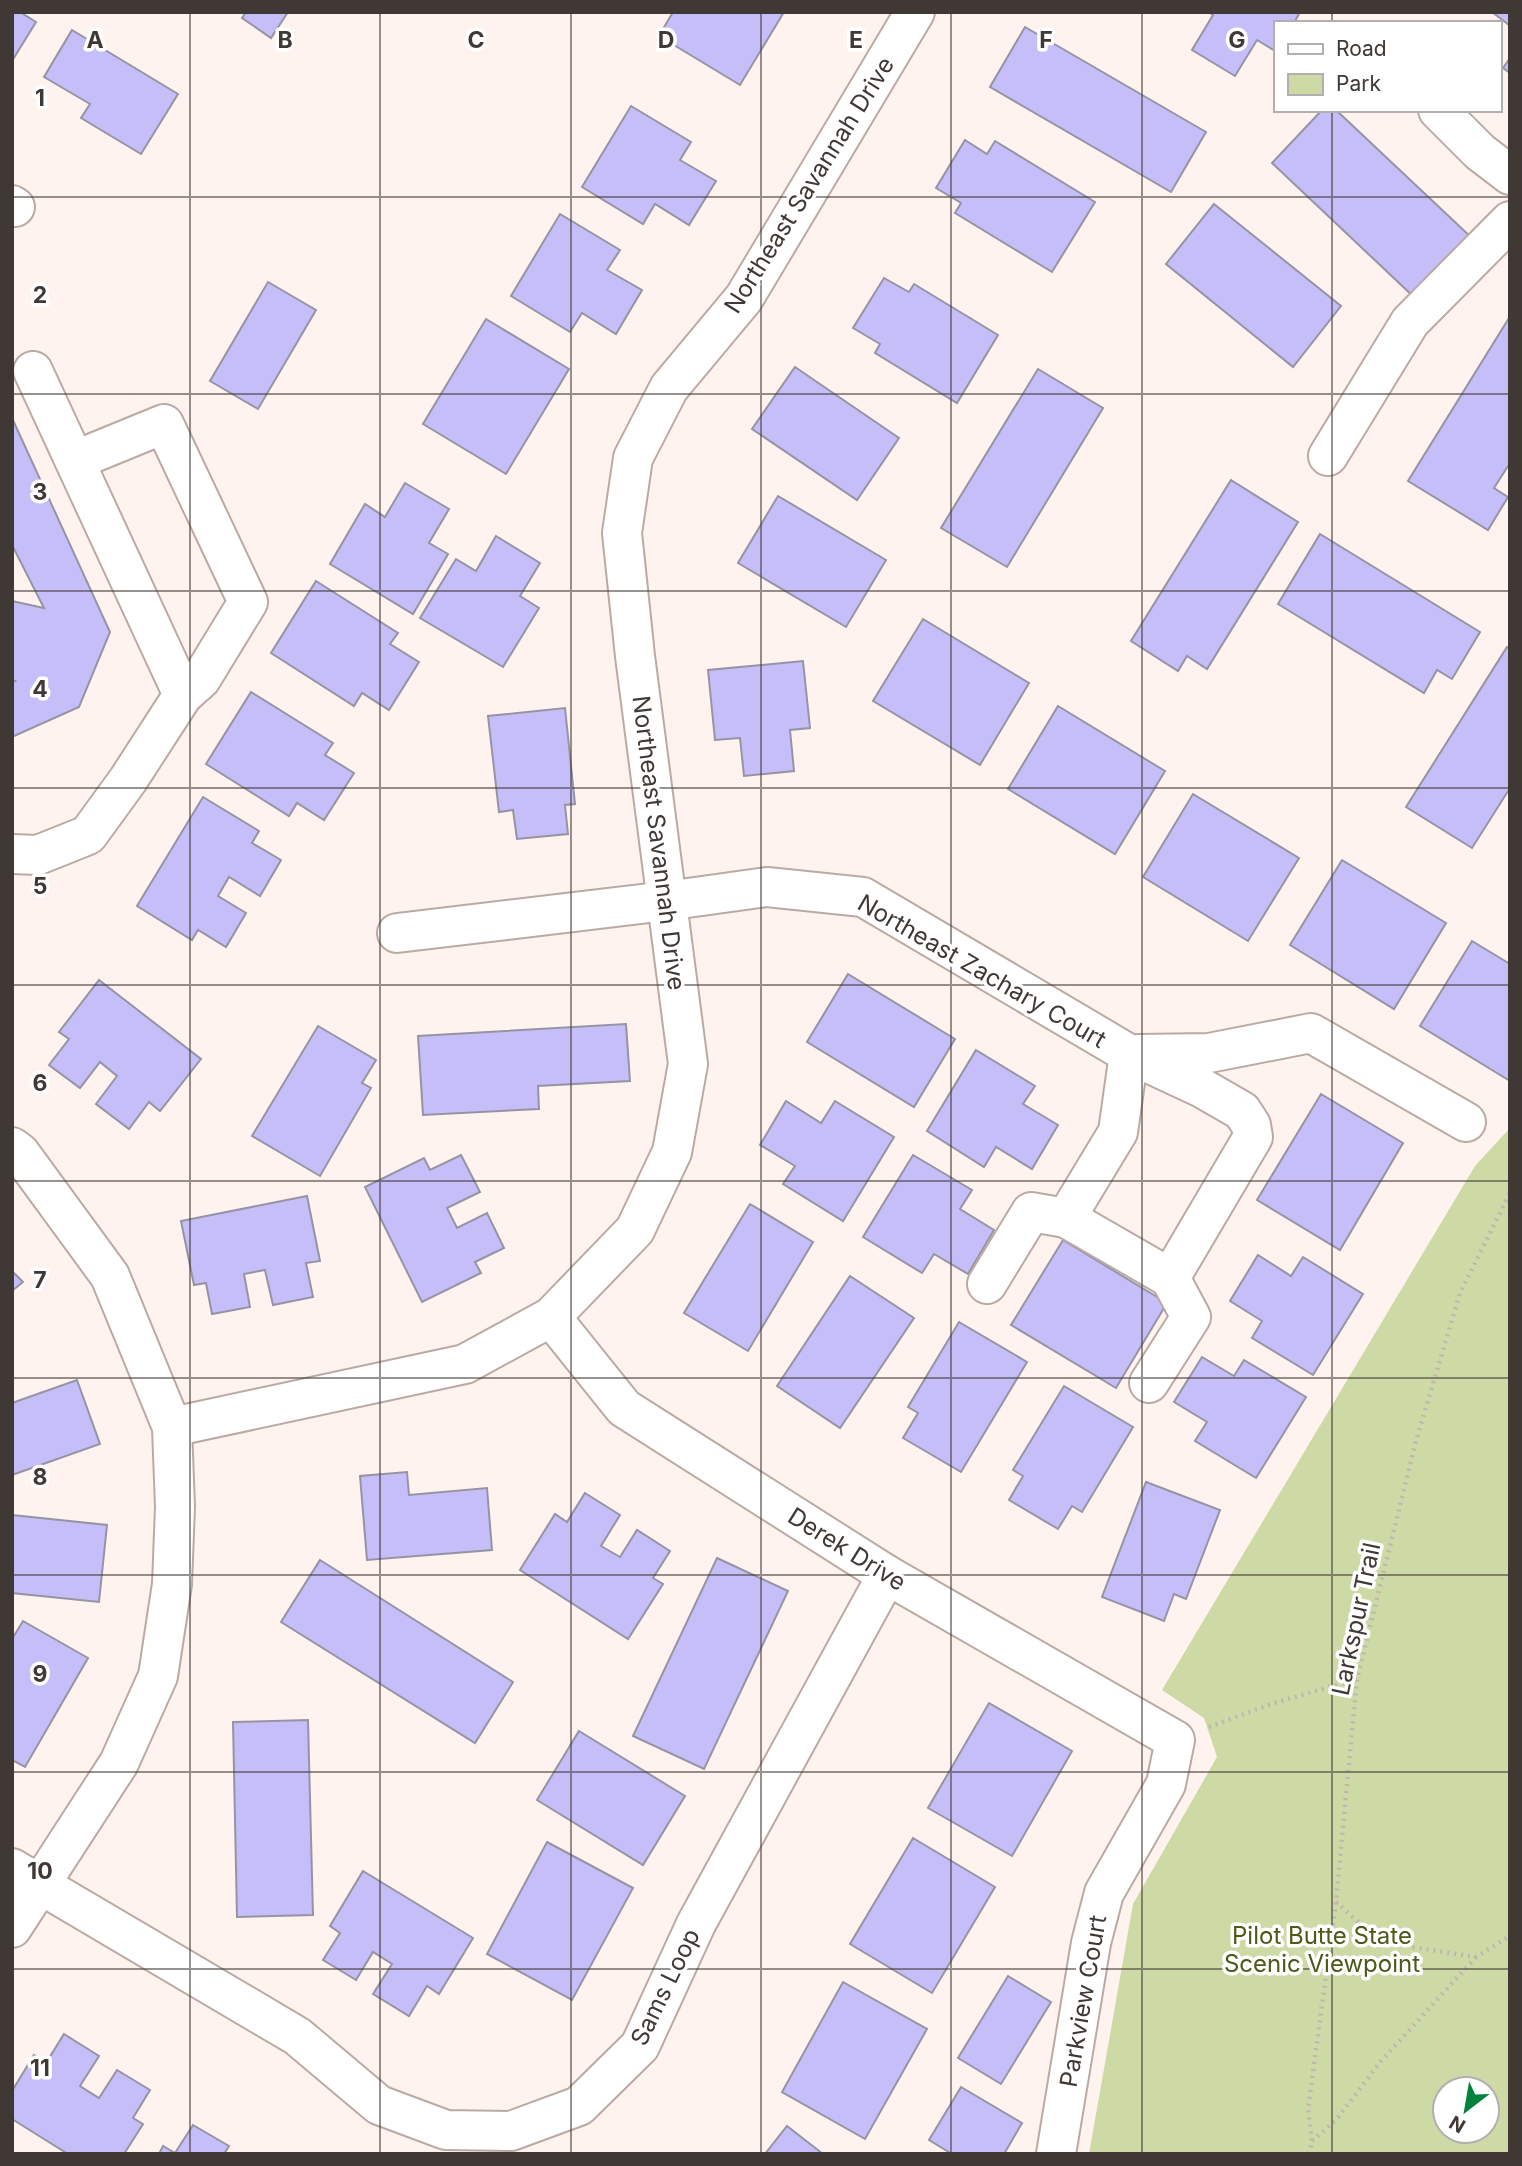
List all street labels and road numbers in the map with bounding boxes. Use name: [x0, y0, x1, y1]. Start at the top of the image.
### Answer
street label: Northeast Savannah Drive: [718, 52, 900, 318]
street label: Northeast Savannah Drive: [627, 694, 691, 992]
street label: Northeast Zachary Court: [853, 888, 1111, 1054]
street label: Derek Drive: [783, 1501, 911, 1597]
street label: Larkspur Trail: [1326, 1540, 1386, 1698]
street label: Parkview Court: [1054, 1913, 1112, 2089]
street label: Sams Loop: [624, 1924, 706, 2050]

